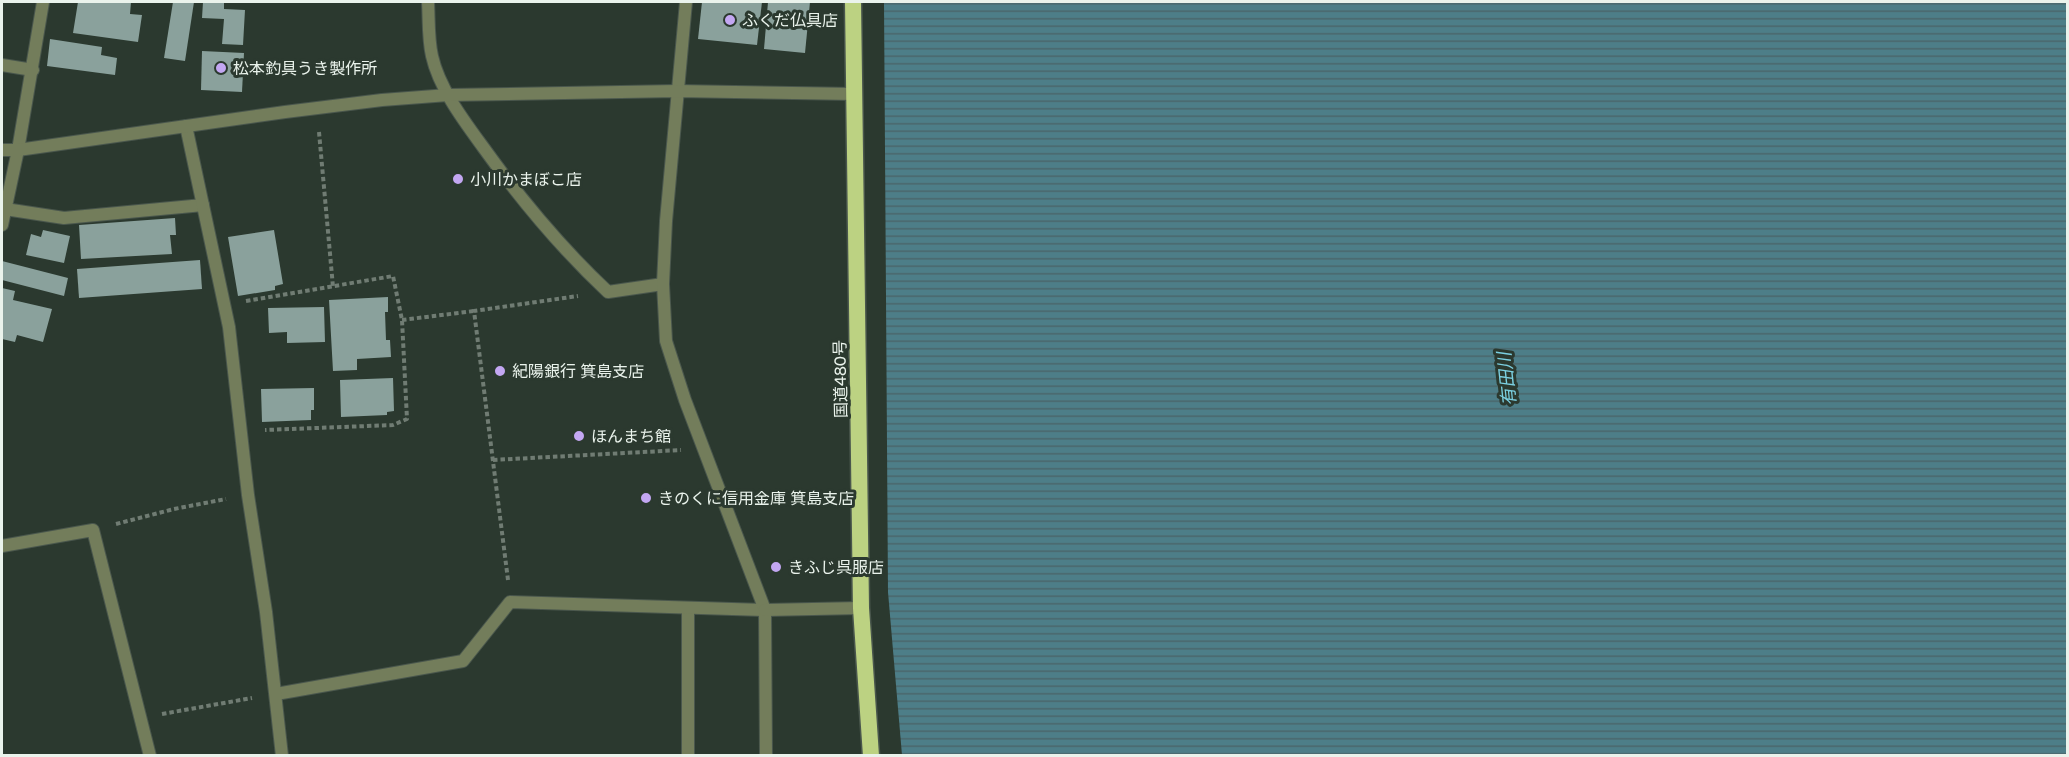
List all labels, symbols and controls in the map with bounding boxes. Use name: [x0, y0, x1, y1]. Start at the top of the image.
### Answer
place label: ふくだ仏具店: [742, 11, 838, 31]
marker: ふくだ仏具店: [723, 13, 737, 27]
place label: 松本釣具うき製作所: [233, 59, 377, 79]
marker: 松本釣具うき製作所: [214, 61, 228, 75]
place label: 小川かまぼこ店: [470, 170, 582, 190]
marker: 小川かまぼこ店: [451, 172, 465, 186]
street label: 国道480号: [830, 340, 852, 418]
water label: 有田川: [1493, 349, 1521, 407]
place label: 紀陽銀行 箕島支店: [512, 362, 644, 382]
marker: 紀陽銀行 箕島支店: [493, 364, 507, 378]
place label: ほんまち館: [591, 427, 671, 447]
marker: ほんまち館: [572, 429, 586, 443]
place label: きのくに信用金庫 箕島支店: [658, 489, 854, 509]
marker: きのくに信用金庫 箕島支店: [639, 491, 653, 505]
place label: きふじ呉服店: [788, 558, 884, 578]
marker: きふじ呉服店: [769, 560, 783, 574]

